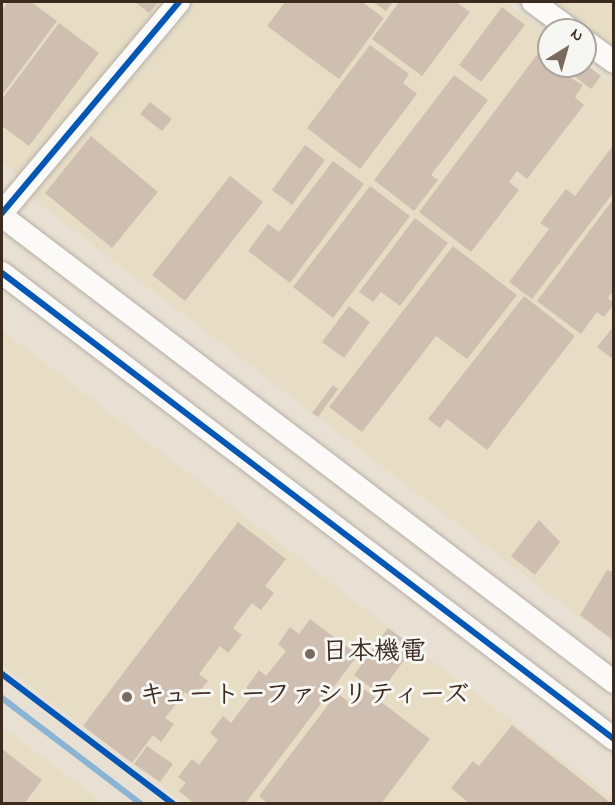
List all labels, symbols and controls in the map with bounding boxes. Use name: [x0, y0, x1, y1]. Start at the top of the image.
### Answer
north arrow: [537, 18, 597, 78]
text: N: [565, 22, 588, 48]
place label: 日本機電: [322, 638, 426, 670]
marker: 日本機電: [303, 647, 317, 661]
place label: キュートーファシリティーズ: [139, 681, 476, 713]
marker: キュートーファシリティーズ: [120, 690, 134, 704]

